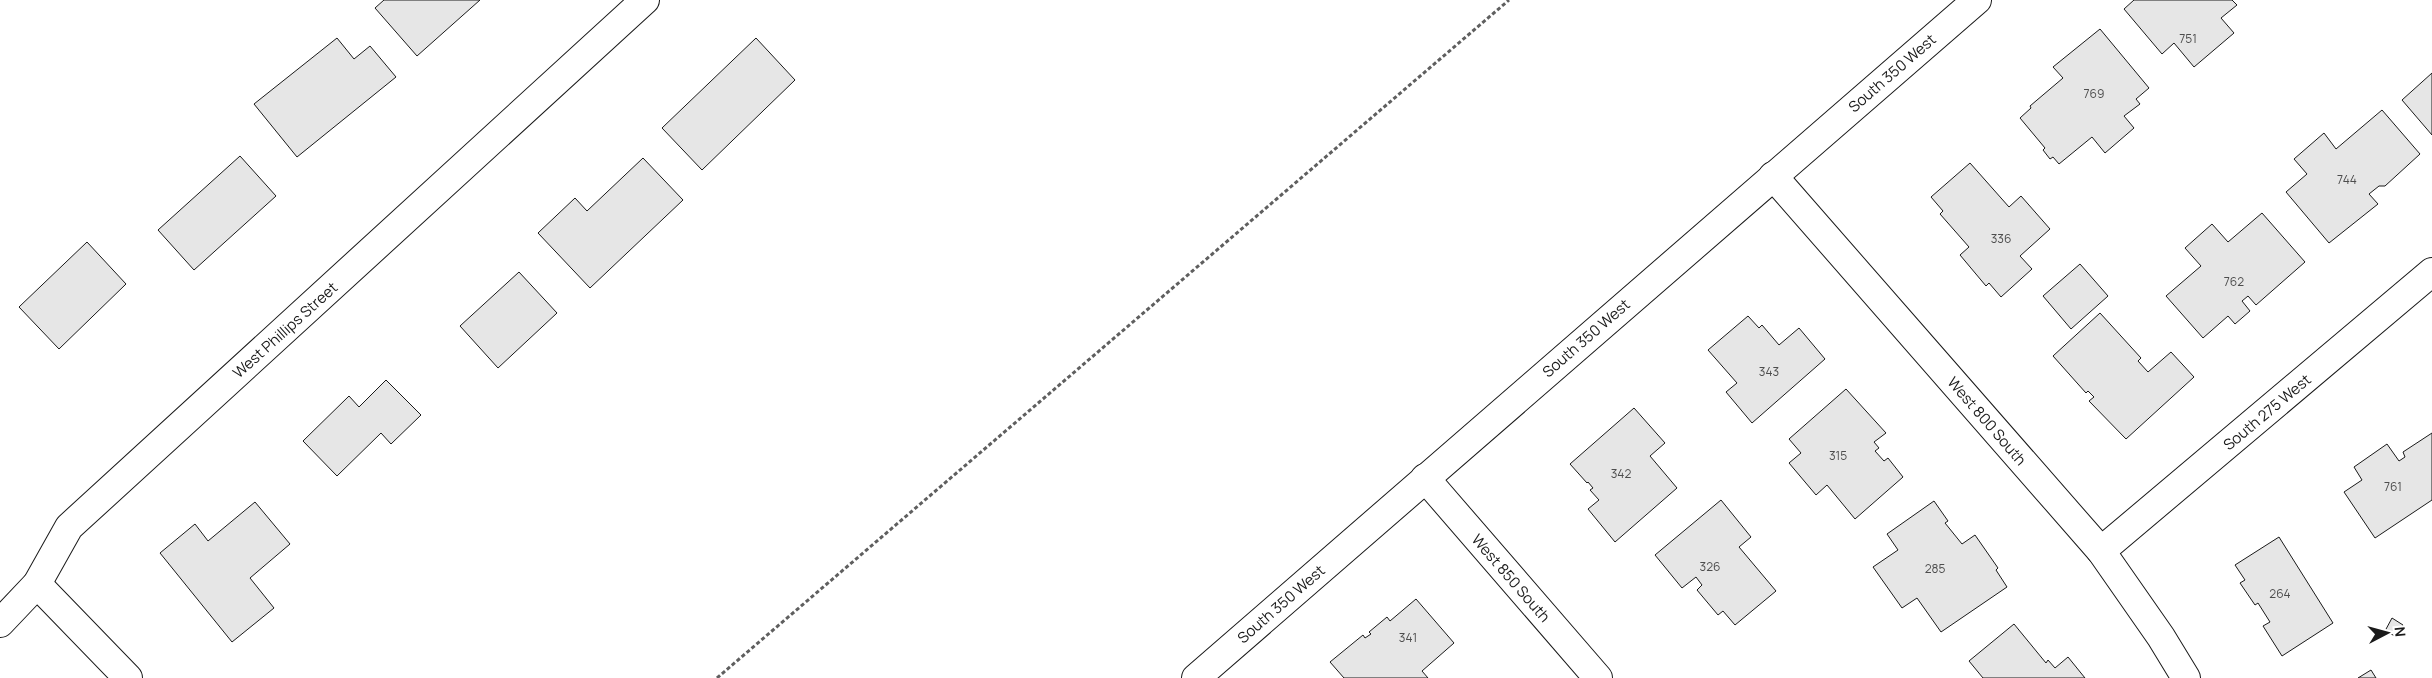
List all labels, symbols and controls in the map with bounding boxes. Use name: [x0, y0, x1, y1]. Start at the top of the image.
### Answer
street label: South 350 West: [1844, 29, 1940, 117]
house number: 751: [2179, 30, 2197, 47]
house number: 769: [2084, 85, 2104, 102]
house number: 744: [2337, 171, 2357, 188]
house number: 336: [1991, 230, 2011, 247]
house number: 762: [2224, 273, 2244, 290]
street label: West Phillips Street: [228, 277, 342, 383]
street label: South 350 West: [1538, 294, 1634, 382]
house number: 343: [1759, 363, 1779, 380]
street label: South 275 West: [2219, 369, 2315, 455]
street label: West 800 South: [1943, 372, 2031, 470]
house number: 315: [1829, 447, 1847, 464]
house number: 342: [1611, 465, 1631, 482]
house number: 761: [2384, 478, 2402, 495]
street label: West 850 South: [1467, 530, 1555, 627]
house number: 326: [1700, 558, 1720, 575]
street label: South 350 West: [1233, 560, 1329, 648]
house number: 285: [1925, 560, 1945, 577]
house number: 264: [2269, 585, 2291, 602]
north arrow: [2362, 608, 2412, 658]
text: N: [2390, 626, 2410, 638]
house number: 341: [1399, 629, 1417, 646]

